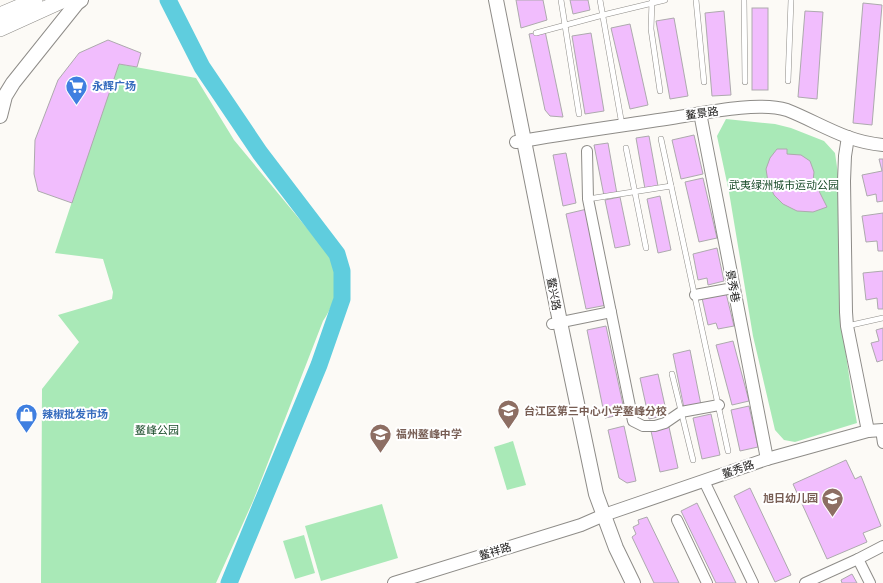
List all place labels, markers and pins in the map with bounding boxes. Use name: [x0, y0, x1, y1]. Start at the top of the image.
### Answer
supermarket icon: 永辉广场: [63, 73, 89, 106]
place label: 永辉广场: [92, 79, 136, 93]
school or university icon: 台江区第三中心小学鳌峰分校: [495, 398, 521, 431]
shop icon: 辣椒批发市场: [13, 401, 39, 434]
place label: 台江区第三中心小学鳌峰分校: [524, 404, 667, 418]
place label: 辣椒批发市场: [42, 407, 108, 421]
school or university icon: 福州鳌峰中学: [367, 421, 393, 454]
place label: 福州鳌峰中学: [396, 427, 462, 441]
school or university icon: 旭日幼儿园: [820, 485, 846, 518]
place label: 旭日幼儿园: [763, 491, 818, 505]

